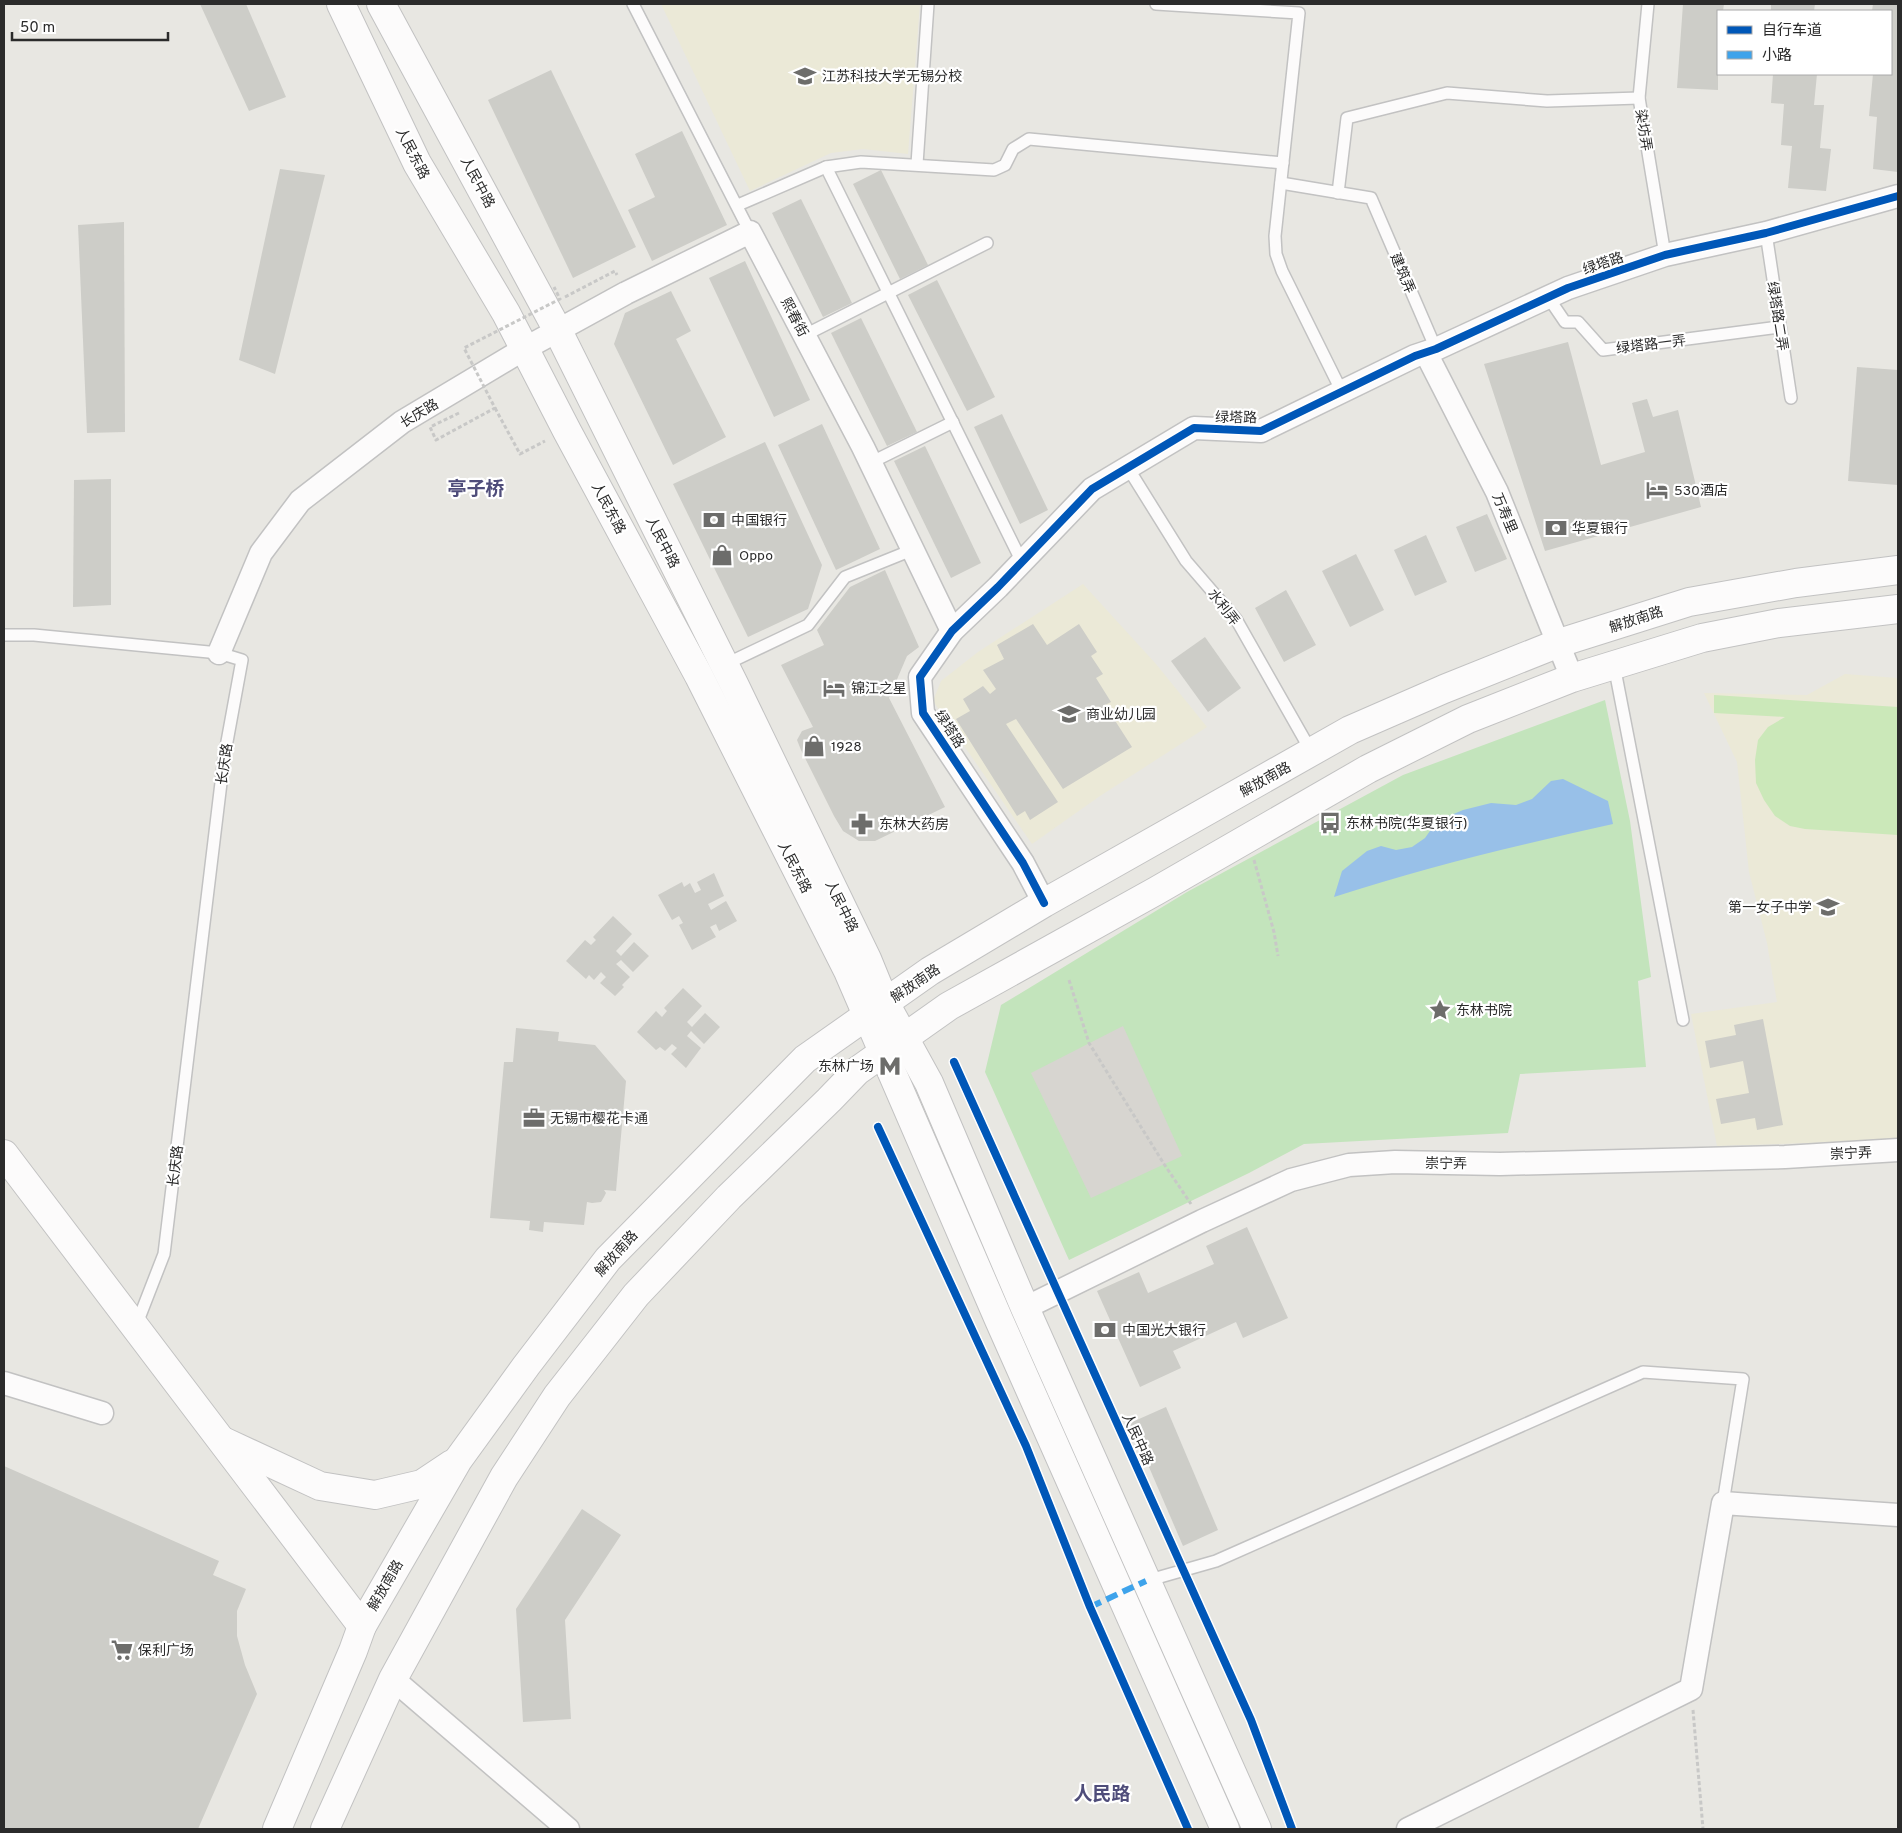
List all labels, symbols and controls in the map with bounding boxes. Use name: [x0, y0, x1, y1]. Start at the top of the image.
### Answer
scale bar: [12, 10, 169, 42]
legend: [1717, 10, 1892, 75]
text: 50 m: [20, 19, 55, 38]
text: 自行车道: [1762, 22, 1822, 41]
text: 小路: [1762, 47, 1792, 66]
school or university icon: 江苏科技大学无锡分校: [792, 63, 818, 89]
place label: 江苏科技大学无锡分校: [822, 68, 962, 86]
street label: 染坊弄: [1631, 108, 1655, 152]
street label: 人民东路: [391, 125, 432, 182]
street label: 人民中路: [456, 154, 497, 211]
street label: 绿塔路: [1581, 250, 1626, 279]
street label: 建筑弄: [1386, 251, 1418, 296]
street label: 绿塔路二弄: [1763, 280, 1790, 352]
street label: 熙春街: [776, 295, 811, 340]
street label: 绿塔路一弄: [1615, 333, 1687, 358]
street label: 长庆路: [397, 396, 442, 432]
street label: 绿塔路: [1215, 410, 1257, 427]
hotel icon: 530酒店: [1644, 477, 1670, 503]
district label: 亭子桥: [447, 478, 505, 502]
street label: 人民东路: [587, 480, 628, 537]
place label: 530酒店: [1674, 483, 1728, 500]
street label: 万寿里: [1488, 491, 1521, 536]
bank icon: 中国银行: [701, 507, 727, 533]
place label: 中国银行: [731, 513, 787, 530]
street label: 人民中路: [641, 514, 682, 571]
bank icon: 华夏银行: [1543, 515, 1569, 541]
place label: 华夏银行: [1572, 520, 1628, 538]
shop icon: Oppo: [709, 542, 735, 568]
place label: Oppo: [739, 548, 773, 565]
street label: 水利弄: [1203, 586, 1242, 630]
street label: 解放南路: [1607, 604, 1666, 637]
hotel icon: 锦江之星: [821, 675, 847, 701]
place label: 锦江之星: [851, 681, 907, 698]
school or university icon: 商业幼儿园: [1056, 701, 1082, 727]
place label: 商业幼儿园: [1086, 707, 1156, 724]
street label: 绿塔路: [930, 708, 967, 752]
shop icon: 1928: [801, 733, 827, 759]
place label: 1928: [831, 739, 862, 756]
street label: 长庆路: [214, 742, 237, 786]
street label: 解放南路: [1237, 759, 1294, 801]
bus stop icon: 东林书院(华夏银行): [1317, 810, 1343, 836]
pharmacy icon: 东林大药房: [849, 811, 875, 837]
place label: 东林书院(华夏银行): [1346, 815, 1468, 833]
place label: 东林大药房: [879, 817, 949, 834]
street label: 人民东路: [773, 839, 814, 896]
street label: 人民中路: [821, 878, 861, 936]
school or university icon: 第一女子中学: [1815, 894, 1841, 920]
place label: 第一女子中学: [1728, 899, 1812, 917]
street label: 解放南路: [888, 962, 944, 1007]
place icon: 东林书院: [1427, 997, 1453, 1023]
place label: 东林书院: [1456, 1003, 1512, 1020]
metro station icon: 东林广场: [877, 1053, 903, 1079]
place label: 东林广场: [818, 1059, 874, 1076]
office icon: 无锡市樱花卡通: [521, 1105, 547, 1131]
place label: 无锡市樱花卡通: [550, 1111, 648, 1128]
street label: 长庆路: [165, 1144, 187, 1188]
street label: 崇宁弄: [1830, 1144, 1872, 1164]
street label: 崇宁弄: [1425, 1155, 1467, 1173]
street label: 解放南路: [592, 1228, 642, 1280]
bank icon: 中国光大银行: [1092, 1317, 1118, 1343]
place label: 中国光大银行: [1122, 1323, 1206, 1340]
street label: 人民中路: [1117, 1411, 1156, 1469]
street label: 解放南路: [365, 1557, 408, 1614]
supermarket icon: 保利广场: [109, 1637, 135, 1663]
place label: 保利广场: [138, 1643, 194, 1660]
district label: 人民路: [1073, 1783, 1131, 1807]

